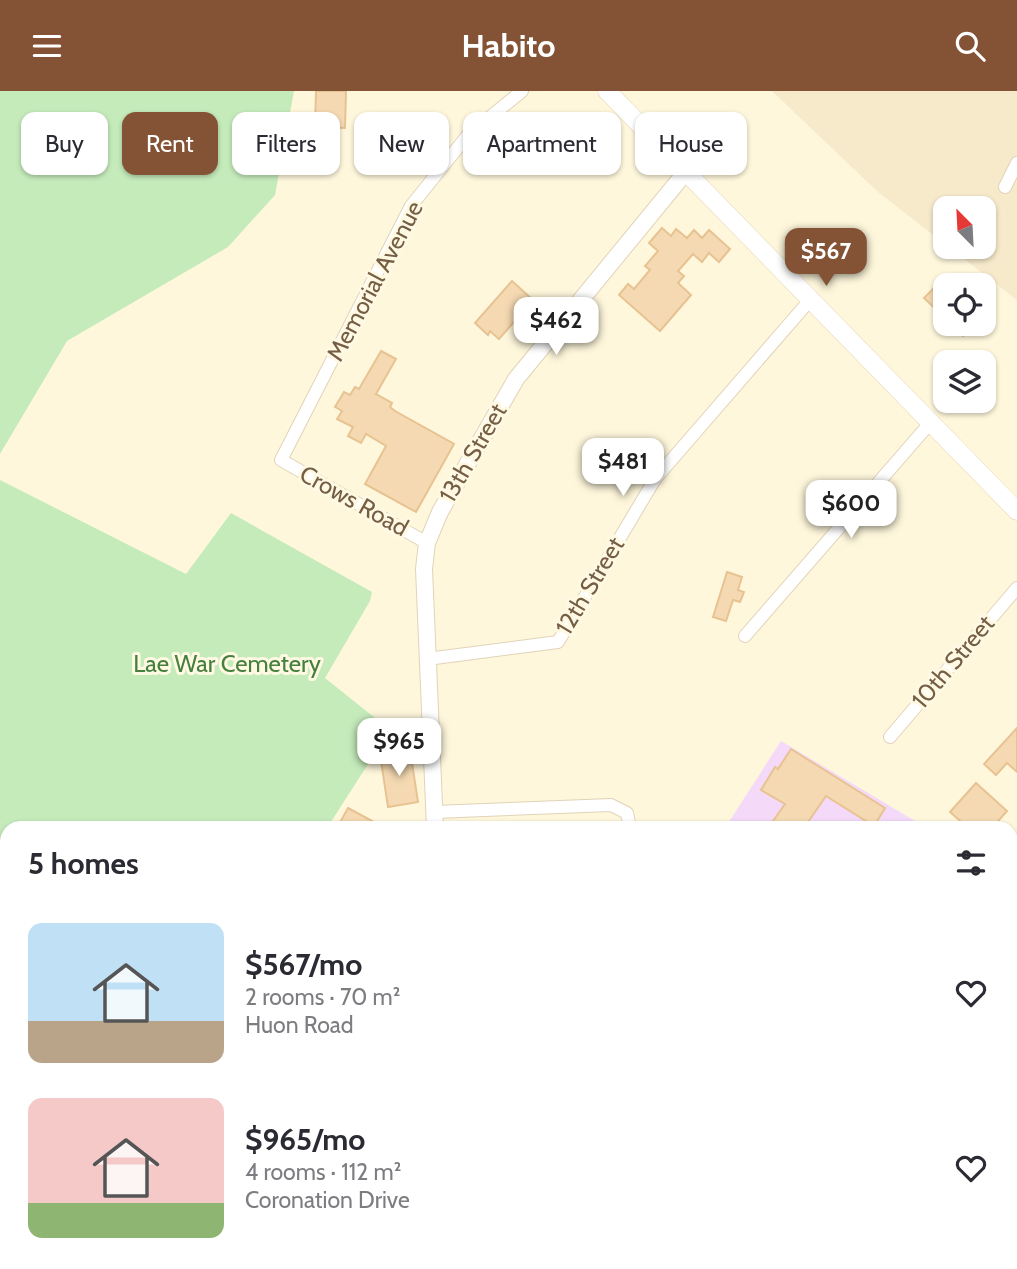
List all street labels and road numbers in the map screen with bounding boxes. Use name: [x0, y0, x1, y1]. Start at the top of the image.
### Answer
street label: Memorial Avenue: [320, 196, 429, 366]
street label: 13th Street: [433, 398, 512, 507]
street label: Crows Road: [295, 459, 414, 542]
street label: 12th Street: [549, 532, 630, 640]
street label: 10th Street: [905, 609, 1000, 714]

